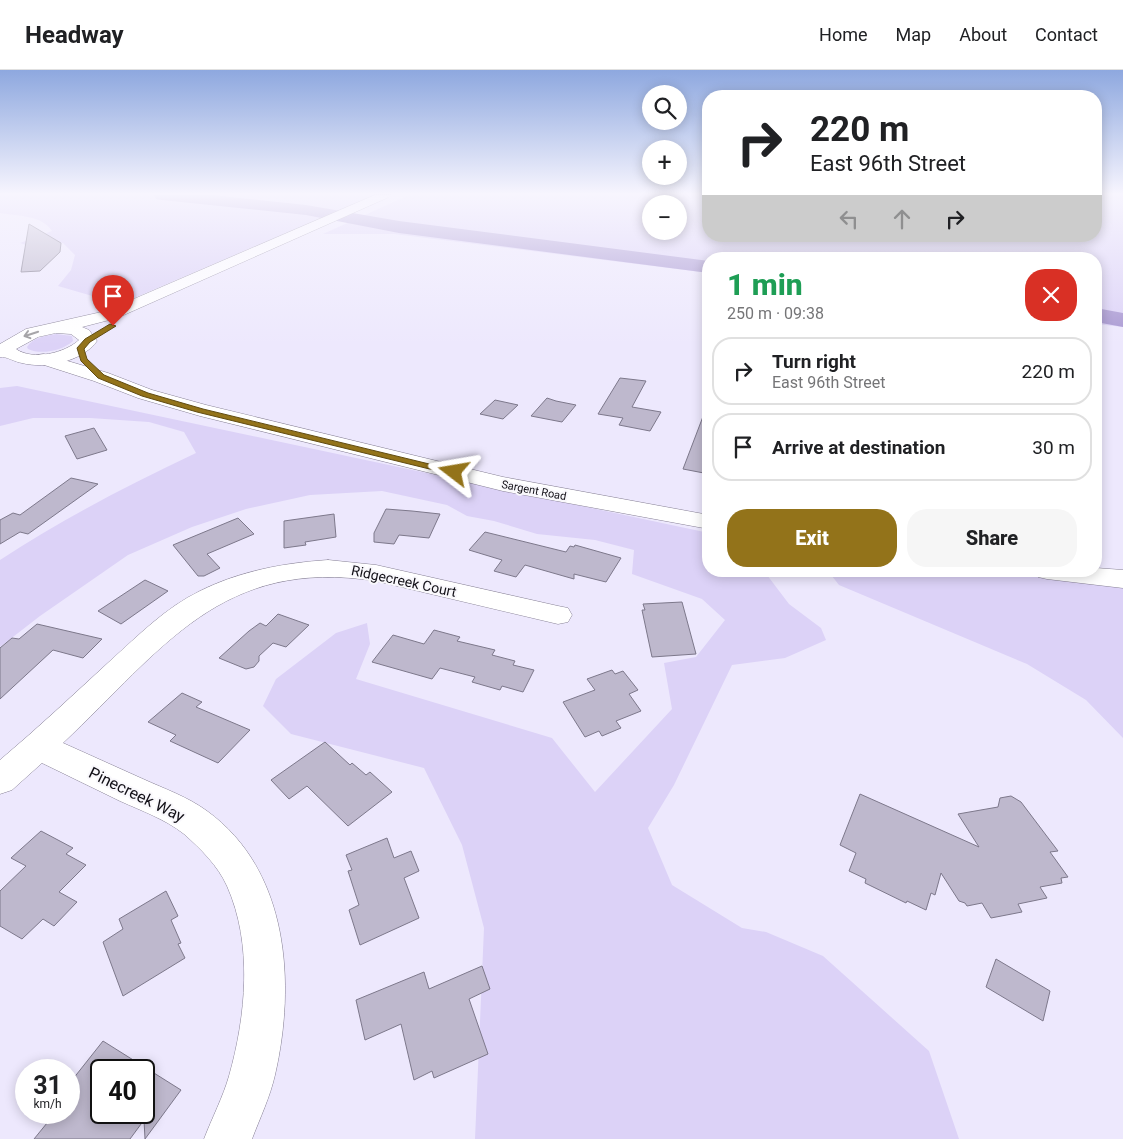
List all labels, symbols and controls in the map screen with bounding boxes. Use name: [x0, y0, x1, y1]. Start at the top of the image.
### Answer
text: Headway: [25, 21, 124, 49]
text: Home: [819, 24, 868, 45]
text: Map: [896, 24, 931, 45]
text: About: [959, 24, 1007, 45]
text: Contact: [1035, 24, 1098, 45]
map controls: [642, 85, 687, 240]
button: search: [642, 85, 687, 130]
text: 220 m: [810, 109, 909, 150]
icon: right: [727, 110, 792, 175]
button: +: [642, 140, 687, 185]
text: East 96th Street: [810, 151, 966, 176]
button: −: [642, 195, 687, 240]
icon: left: [835, 205, 863, 233]
icon: ahead: [888, 205, 916, 233]
icon: right: [941, 205, 969, 233]
text: 1 min: [727, 267, 803, 302]
button: close: [1025, 269, 1077, 321]
pin: [92, 275, 134, 326]
icon: arrive: [99, 282, 127, 310]
text: 250 m · 09:38: [727, 304, 824, 323]
one-way arrow: [24, 330, 40, 339]
text: Turn right: [772, 350, 856, 373]
icon: right: [729, 357, 757, 385]
text: 220 m: [1022, 360, 1075, 383]
text: East 96th Street: [772, 373, 885, 392]
icon: arrive: [729, 433, 757, 461]
text: Arrive at destination: [772, 436, 945, 459]
text: 30 m: [1032, 436, 1075, 459]
position arrow: [427, 445, 479, 497]
street label: Sargent Road: [500, 478, 567, 503]
button: Exit: [727, 509, 897, 567]
button: Share: [907, 509, 1077, 567]
street label: Ridgecreek Court: [350, 562, 458, 600]
street label: Pinecreek Way: [86, 763, 188, 826]
speed limit sign: 40: [90, 1059, 155, 1124]
text: 31: [33, 1071, 62, 1100]
text: km/h: [33, 1097, 62, 1111]

